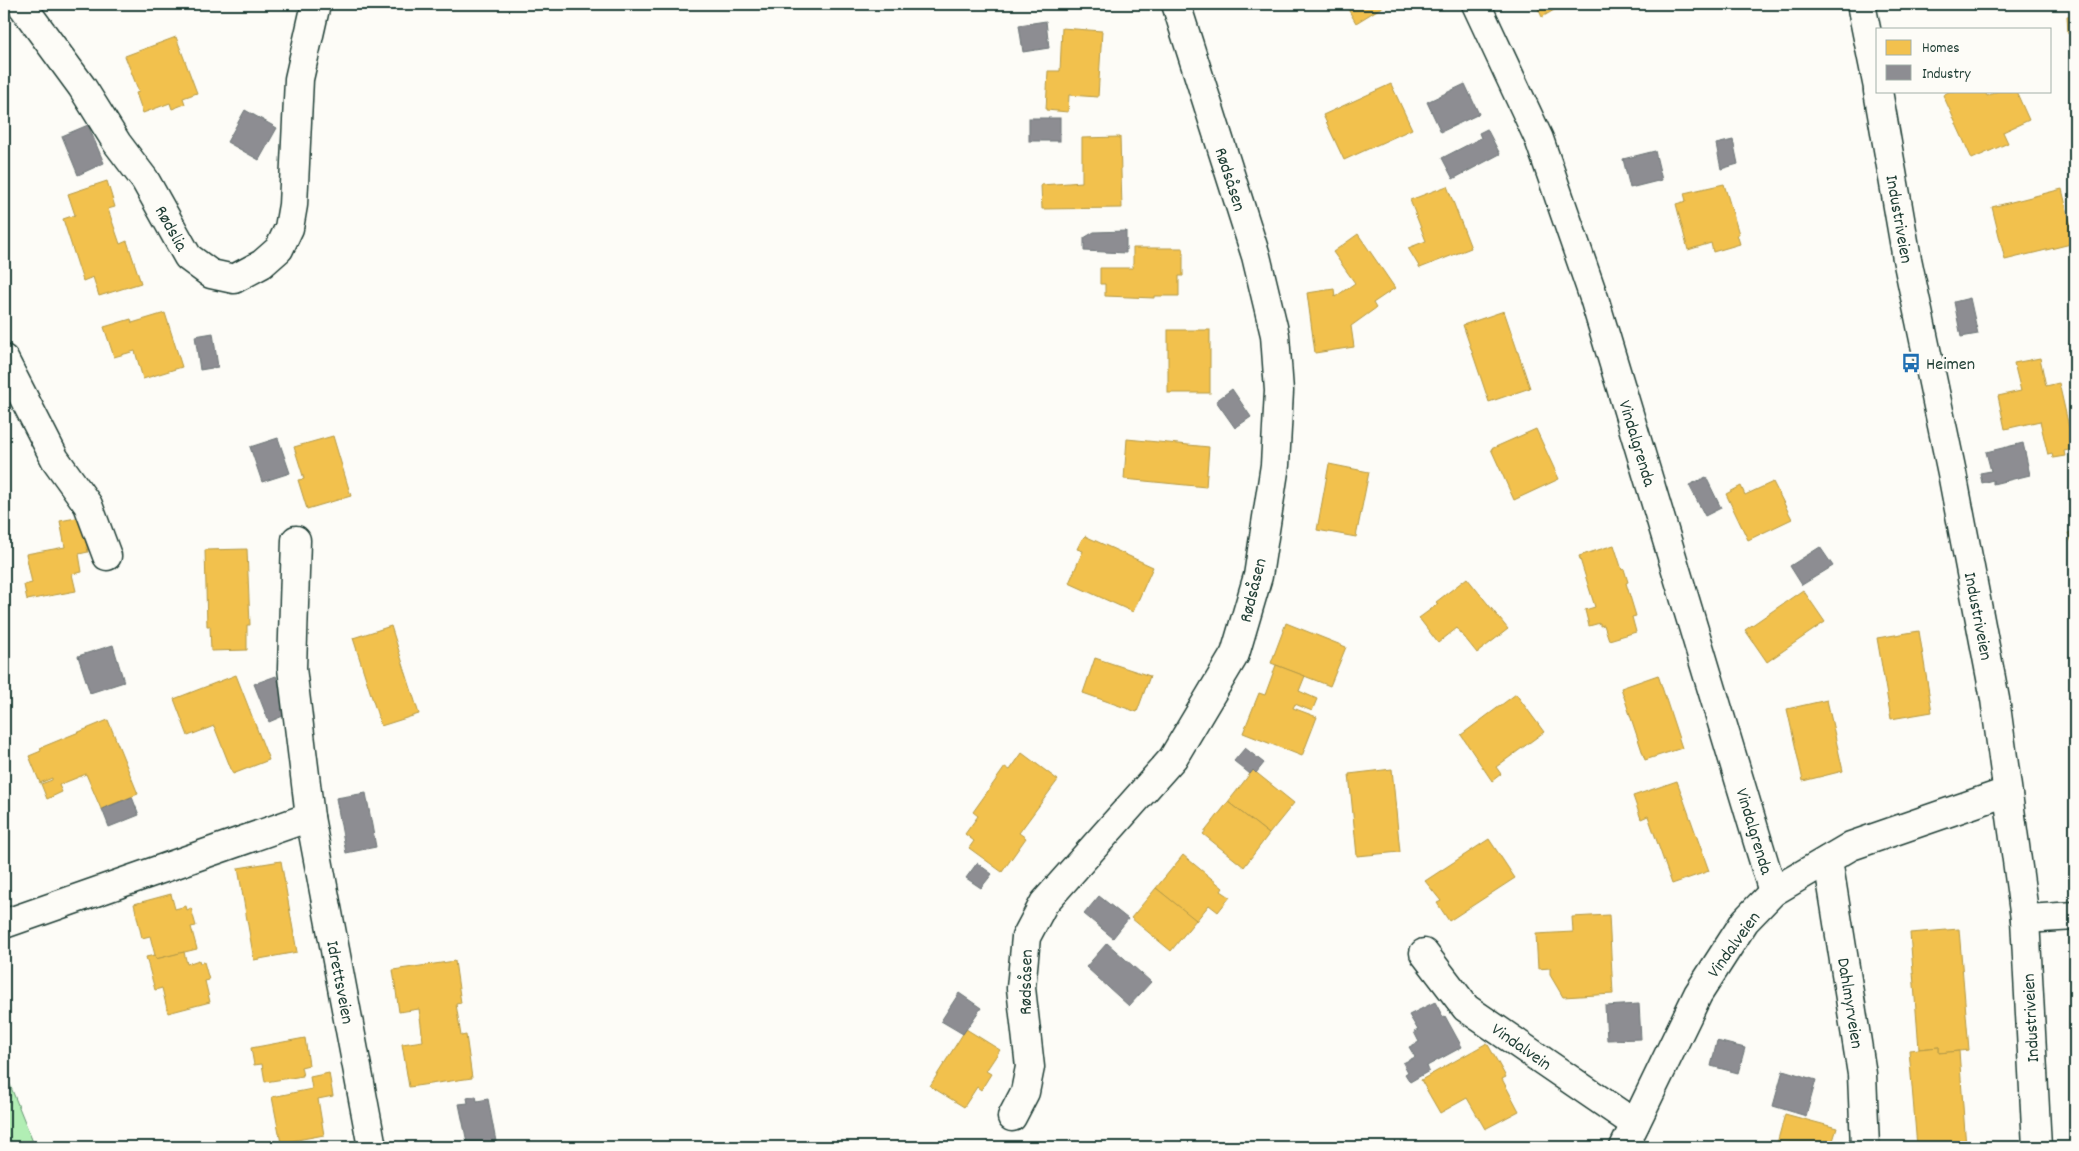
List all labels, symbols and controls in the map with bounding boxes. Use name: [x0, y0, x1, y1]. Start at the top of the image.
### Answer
legend: [1876, 28, 2052, 92]
text: Homes: [1922, 38, 1960, 60]
text: Industry: [1922, 64, 1971, 86]
street label: Rødsåsen: [1207, 145, 1251, 215]
street label: Industriveien: [1877, 173, 1918, 266]
street label: Rødslia: [147, 202, 193, 257]
bus stop icon: Heimen: [1900, 352, 1922, 374]
place label: Heimen: [1926, 353, 1975, 378]
street label: Vindalgrenda: [1611, 397, 1661, 491]
street label: Rødsåsen: [1234, 556, 1274, 625]
street label: Industriveien: [1956, 570, 1997, 663]
street label: Vindalgrenda: [1728, 785, 1778, 879]
street label: Vindalveien: [1702, 907, 1768, 984]
street label: Idrettsveien: [318, 939, 359, 1026]
street label: Rødsåsen: [1014, 949, 1041, 1015]
street label: Dahlmyrveien: [1829, 956, 1868, 1051]
street label: Industriveien: [2018, 973, 2047, 1063]
street label: Vindalvein: [1485, 1018, 1556, 1078]

